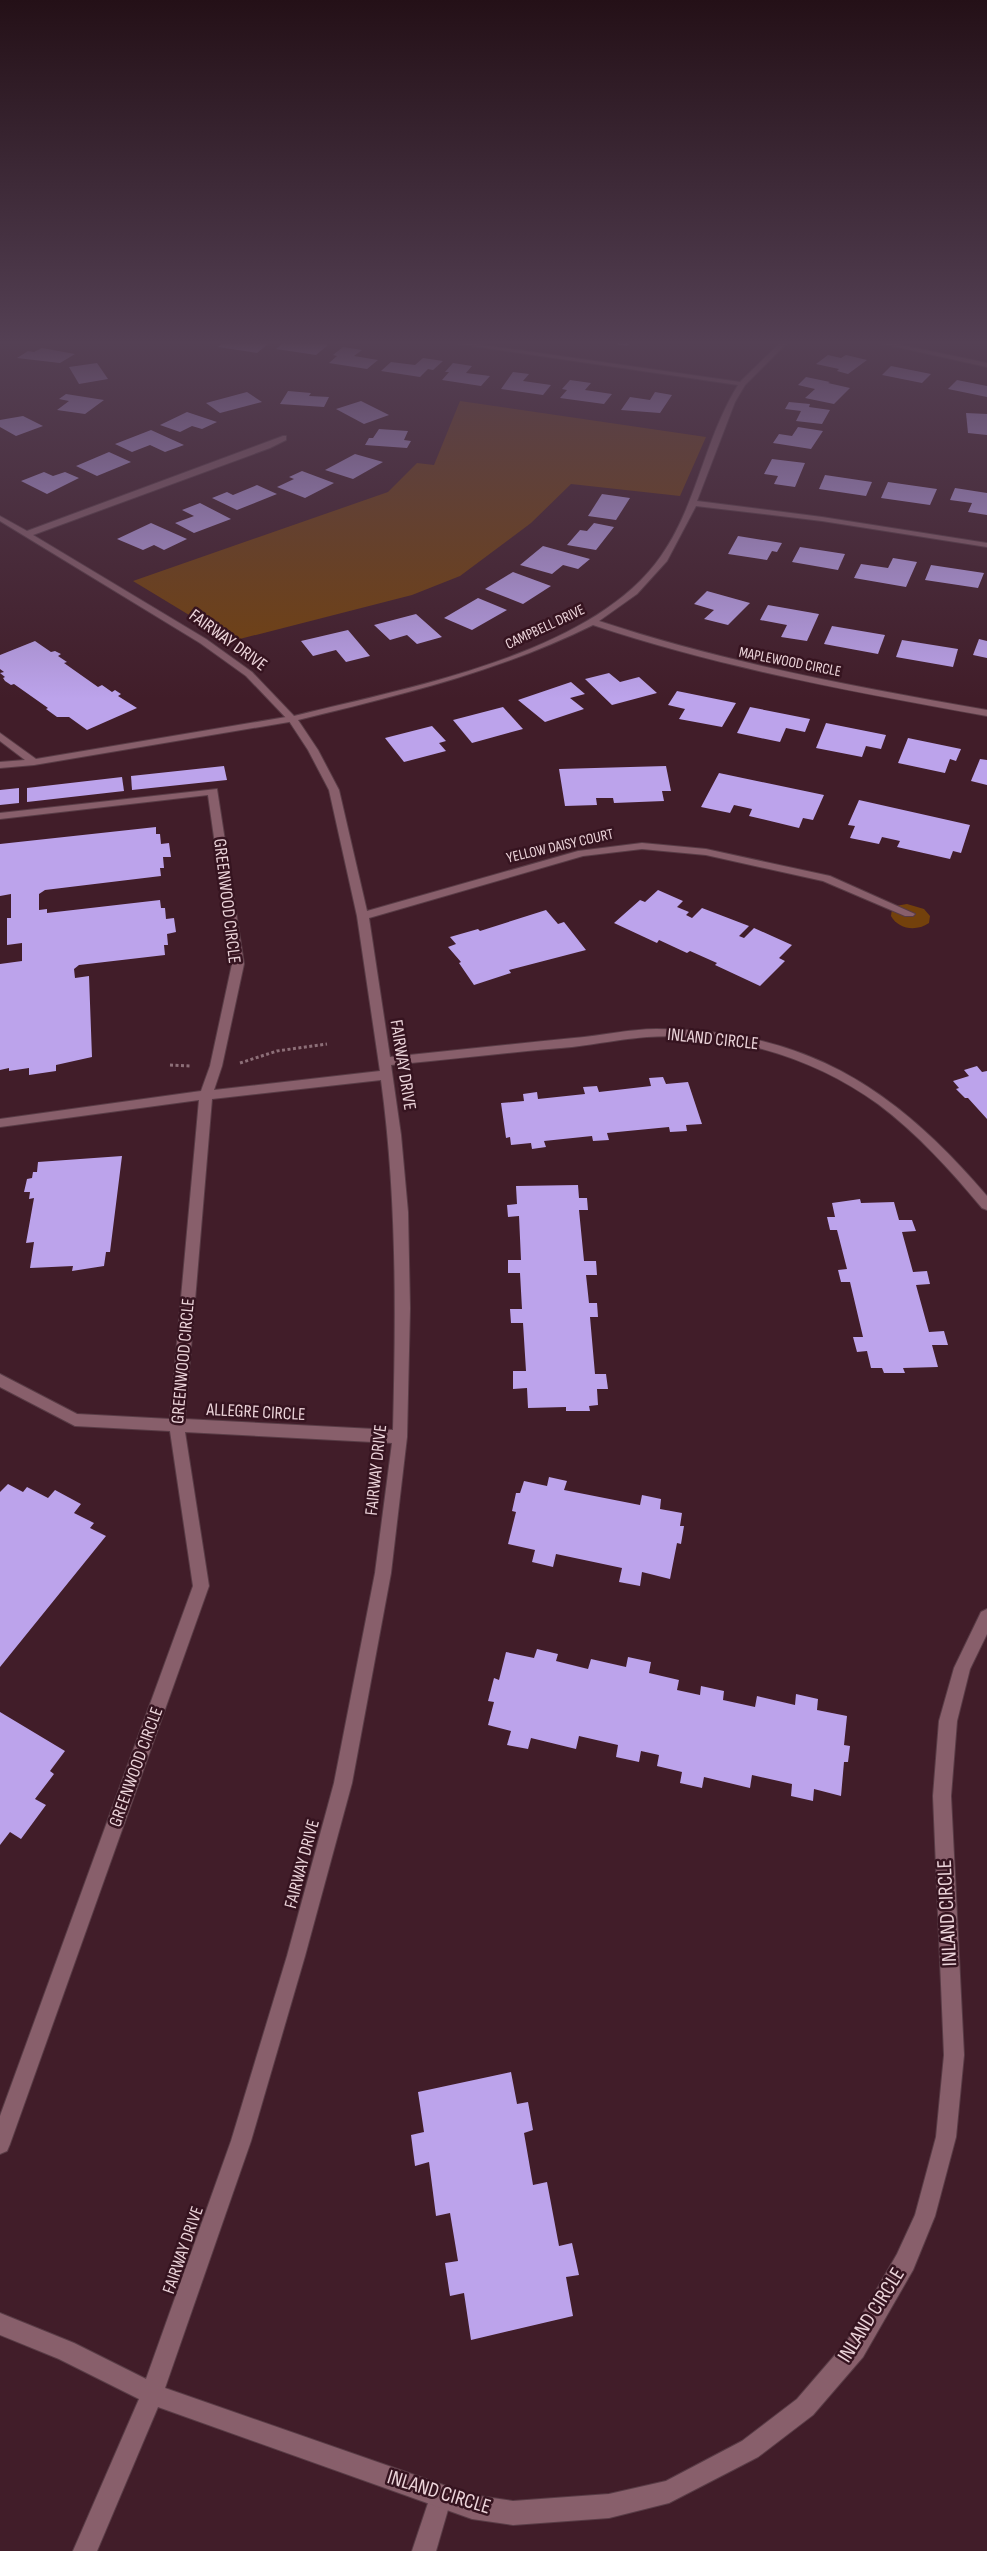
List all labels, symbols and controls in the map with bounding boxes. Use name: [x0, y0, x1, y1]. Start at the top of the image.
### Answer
street label: CAMPBELL DRIVE: [502, 600, 588, 654]
street label: FAIRWAY DRIVE: [185, 605, 271, 675]
street label: MAPLEWOOD CIRCLE: [737, 643, 843, 681]
street label: YELLOW DAISY COURT: [505, 824, 615, 868]
street label: GREENWOOD CIRCLE: [209, 837, 245, 965]
street label: FAIRWAY DRIVE: [385, 1018, 421, 1112]
street label: INLAND CIRCLE: [666, 1024, 760, 1054]
street label: GREENWOOD CIRCLE: [167, 1297, 199, 1425]
street label: ALLEGRE CIRCLE: [205, 1399, 306, 1425]
street label: FAIRWAY DRIVE: [361, 1424, 391, 1516]
street label: GREENWOOD CIRCLE: [105, 1704, 167, 1830]
street label: FAIRWAY DRIVE: [280, 1817, 324, 1911]
street label: INLAND CIRCLE: [932, 1859, 962, 1967]
street label: FAIRWAY DRIVE: [158, 2203, 208, 2297]
street label: INLAND CIRCLE: [832, 2263, 910, 2367]
street label: INLAND CIRCLE: [384, 2464, 494, 2520]

